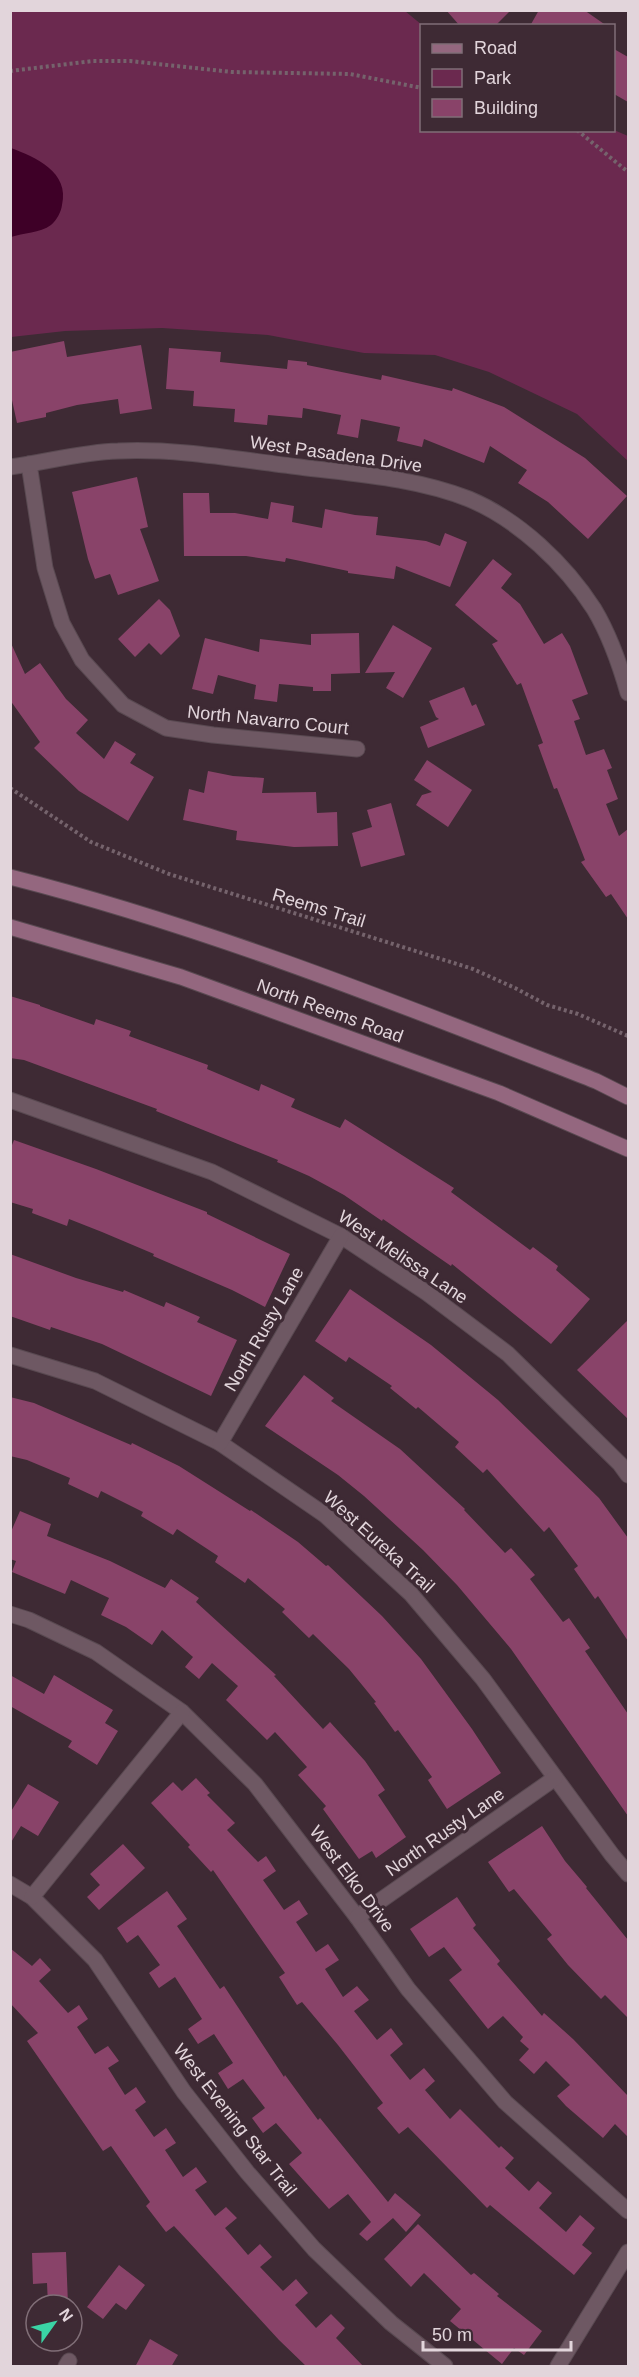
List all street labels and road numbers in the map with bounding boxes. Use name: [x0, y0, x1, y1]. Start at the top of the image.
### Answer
street label: West Pasadena Drive: [249, 432, 423, 476]
street label: North Navarro Court: [186, 702, 350, 738]
street label: Reems Trail: [270, 884, 368, 932]
street label: North Reems Road: [254, 975, 406, 1047]
street label: West Melissa Lane: [335, 1206, 471, 1308]
street label: North Rusty Lane: [220, 1263, 308, 1395]
street label: West Eureka Trail: [320, 1487, 438, 1597]
street label: North Rusty Lane: [382, 1784, 508, 1880]
street label: West Elko Drive: [306, 1822, 398, 1936]
street label: West Evening Star Trail: [169, 2040, 301, 2200]

